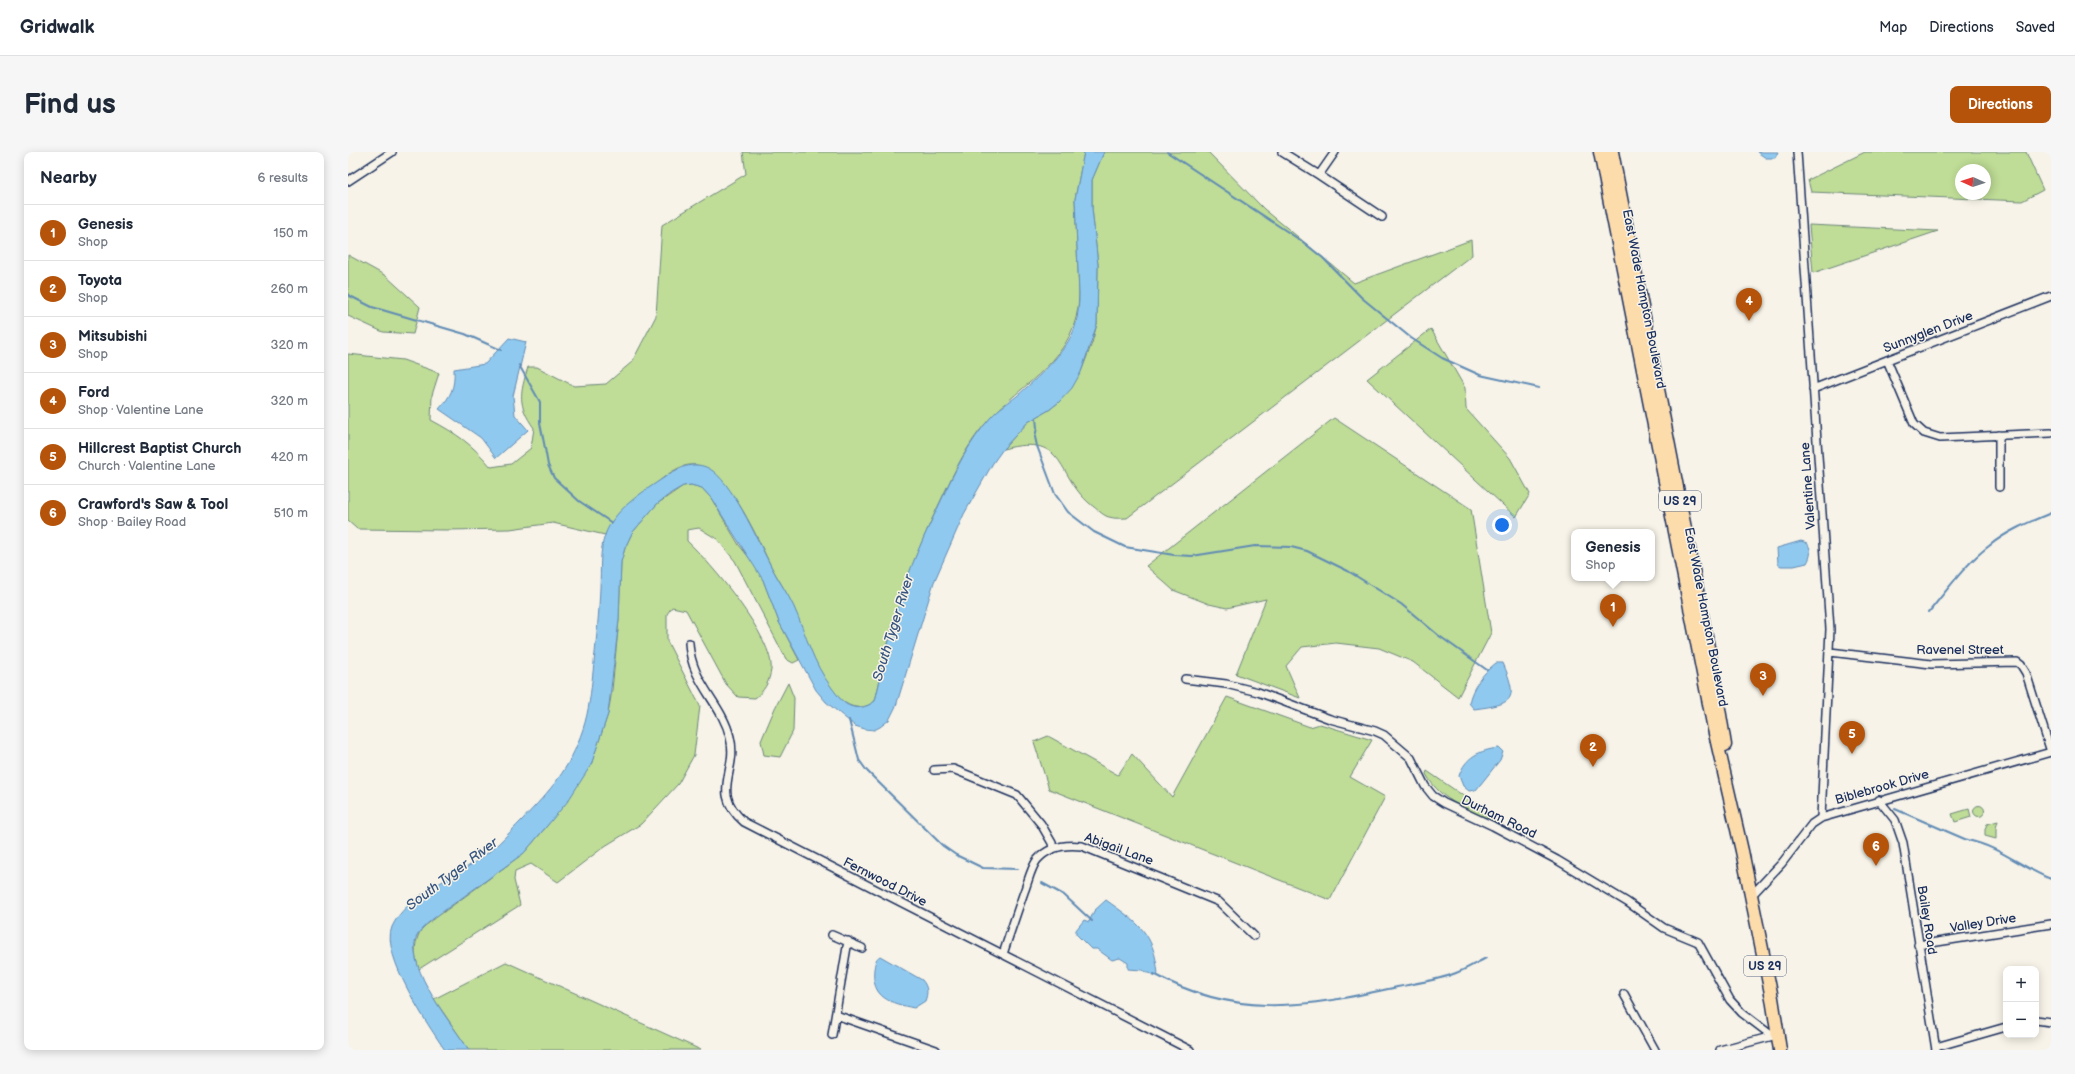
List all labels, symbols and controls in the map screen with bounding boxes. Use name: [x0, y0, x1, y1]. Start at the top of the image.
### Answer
text: Gridwalk: [20, 16, 95, 39]
text: Map: [1879, 19, 1907, 36]
text: Directions: [1929, 19, 1994, 36]
text: Saved: [2016, 19, 2055, 36]
button: Directions: [1950, 86, 2051, 123]
text: Find us: [24, 88, 116, 121]
north arrow: [1955, 164, 1991, 200]
text: Nearby: [40, 168, 97, 188]
text: 6 results: [258, 170, 308, 186]
street label: East Wade Hampton Boulevard: [1619, 208, 1669, 390]
text: Genesis: [78, 215, 133, 234]
text: 1: [50, 225, 56, 241]
text: 150 m: [274, 225, 308, 241]
text: Shop: [78, 234, 108, 250]
text: Toyota: [78, 271, 122, 290]
text: 2: [49, 281, 57, 297]
text: 260 m: [270, 281, 308, 297]
pin: 4: [1736, 288, 1762, 321]
text: Shop: [78, 290, 108, 306]
street label: Sunnyglen Drive: [1881, 307, 1975, 356]
text: Mitsubishi: [78, 327, 147, 346]
text: 3: [49, 337, 57, 353]
text: 320 m: [270, 337, 308, 353]
text: Shop: [78, 346, 108, 362]
text: Ford: [78, 383, 110, 402]
text: 4: [49, 393, 57, 409]
text: 320 m: [270, 393, 308, 409]
text: Shop · Valentine Lane: [78, 402, 203, 418]
text: Hillcrest Baptist Church: [78, 439, 241, 458]
street label: Valentine Lane: [1797, 442, 1819, 530]
text: 5: [49, 449, 57, 465]
text: 420 m: [270, 449, 308, 465]
text: Church · Valentine Lane: [78, 458, 216, 474]
road number: US 29: [1659, 491, 1701, 511]
text: Crawford's Saw & Tool: [78, 495, 228, 514]
text: 6: [49, 505, 57, 521]
text: 510 m: [274, 505, 308, 521]
text: Shop · Bailey Road: [78, 514, 186, 530]
your location: [1492, 515, 1512, 535]
street label: East Wade Hampton Boulevard: [1681, 526, 1731, 708]
popup: [1571, 529, 1655, 581]
text: Genesis: [1585, 538, 1641, 557]
text: Shop: [1585, 557, 1615, 573]
water label: South Tyger River: [869, 572, 918, 683]
pin: 1: [1600, 594, 1626, 627]
street label: Ravenel Street: [1916, 642, 2004, 658]
pin: 3: [1750, 663, 1776, 696]
pin: 5: [1839, 721, 1865, 754]
pin: 2: [1580, 734, 1606, 767]
street label: Biblebrook Drive: [1833, 766, 1931, 808]
street label: Durham Road: [1459, 792, 1539, 842]
street label: Abigail Lane: [1082, 829, 1156, 869]
water label: South Tyger River: [403, 833, 502, 914]
pin: 6: [1863, 833, 1889, 866]
street label: Fernwood Drive: [840, 854, 930, 910]
street label: Bailey Road: [1914, 884, 1940, 956]
street label: Valley Drive: [1949, 910, 2018, 936]
road number: US 29: [1744, 956, 1786, 976]
map controls: [2003, 966, 2039, 1038]
button: +: [2003, 966, 2039, 1002]
button: −: [2003, 1002, 2039, 1038]

